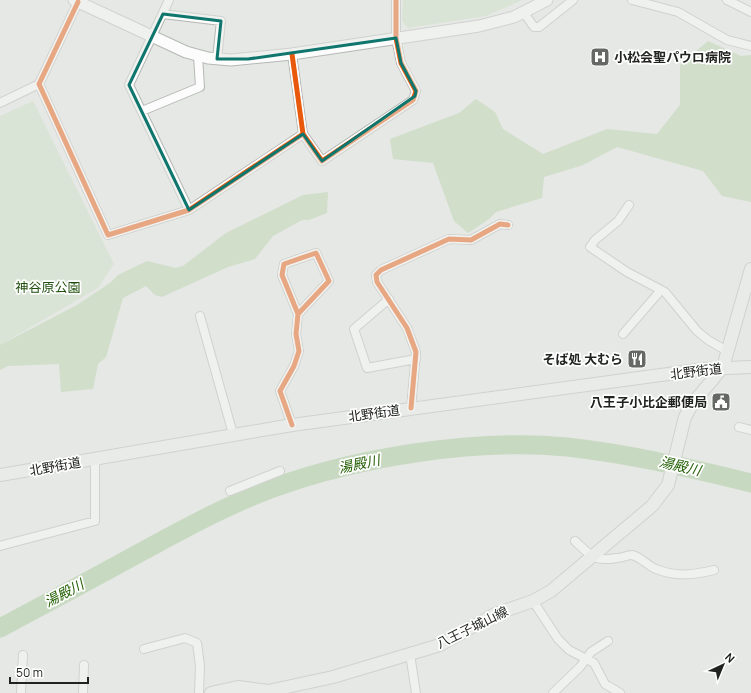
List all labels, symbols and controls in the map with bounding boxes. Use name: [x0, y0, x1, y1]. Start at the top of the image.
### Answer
hospital icon: 小松会聖パウロ病院: [589, 46, 611, 68]
place label: 小松会聖パウロ病院: [614, 48, 731, 66]
park label: 神谷原公園: [15, 278, 81, 296]
restaurant icon: そば処 大むら: [626, 348, 648, 370]
place label: そば処 大むら: [542, 350, 623, 368]
street label: 北野街道: [669, 359, 723, 383]
public building icon: 八王子小比企郵便局: [710, 391, 732, 413]
place label: 八王子小比企郵便局: [590, 393, 707, 411]
street label: 北野街道: [347, 400, 401, 426]
water label: 湯殿川: [336, 449, 383, 477]
water label: 湯殿川: [658, 452, 705, 480]
street label: 北野街道: [28, 453, 82, 479]
water label: 湯殿川: [41, 573, 89, 611]
street label: 八王子城山線: [433, 602, 511, 652]
north arrow: [703, 645, 743, 685]
text: N: [722, 649, 738, 666]
scale bar: [10, 659, 88, 685]
text: 50 m: [16, 664, 43, 681]

